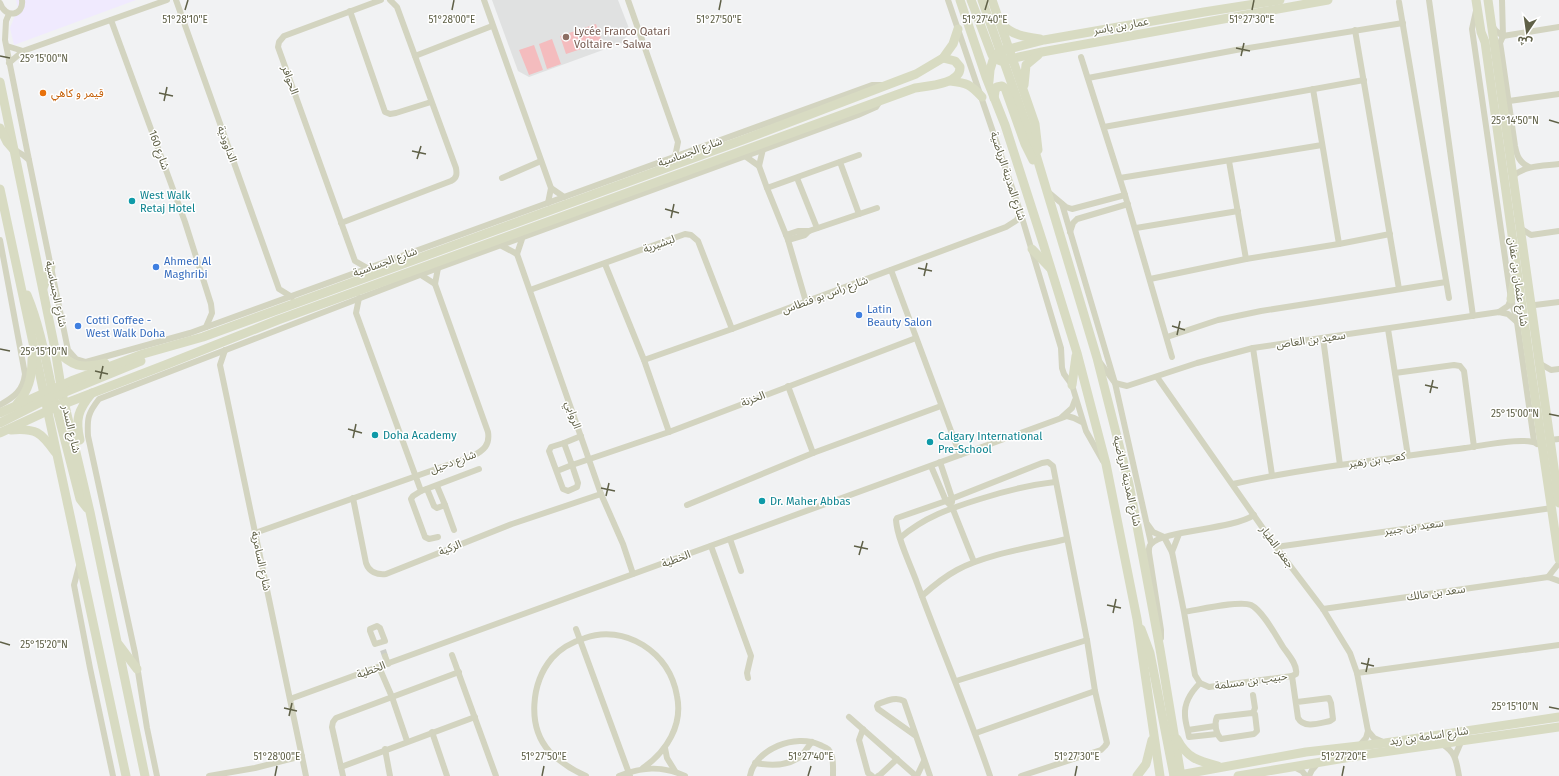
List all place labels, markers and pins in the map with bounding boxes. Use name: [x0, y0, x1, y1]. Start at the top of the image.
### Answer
place label: Lycée Franco Qatari Voltaire - Salwa: [574, 25, 670, 51]
marker: Lycée Franco Qatari Voltaire - Salwa: [561, 32, 571, 42]
place label: قيمر و كاهي: [51, 87, 104, 102]
marker: قيمر و كاهي: [38, 88, 48, 98]
place label: West Walk Retaj Hotel: [140, 189, 195, 215]
marker: West Walk Retaj Hotel: [127, 196, 137, 206]
place label: Ahmed Al Maghribi: [164, 255, 211, 281]
marker: Ahmed Al Maghribi: [151, 262, 161, 272]
place label: Latin Beauty Salon: [867, 303, 932, 329]
marker: Latin Beauty Salon: [854, 310, 864, 320]
place label: Cotti Coffee - West Walk Doha: [86, 314, 165, 340]
marker: Cotti Coffee - West Walk Doha: [73, 321, 83, 331]
place label: Doha Academy: [383, 429, 457, 442]
marker: Doha Academy: [370, 430, 380, 440]
place label: Calgary International Pre-School: [938, 430, 1042, 456]
marker: Calgary International Pre-School: [925, 437, 935, 447]
place label: Dr. Maher Abbas: [770, 495, 850, 508]
marker: Dr. Maher Abbas: [757, 496, 767, 506]

